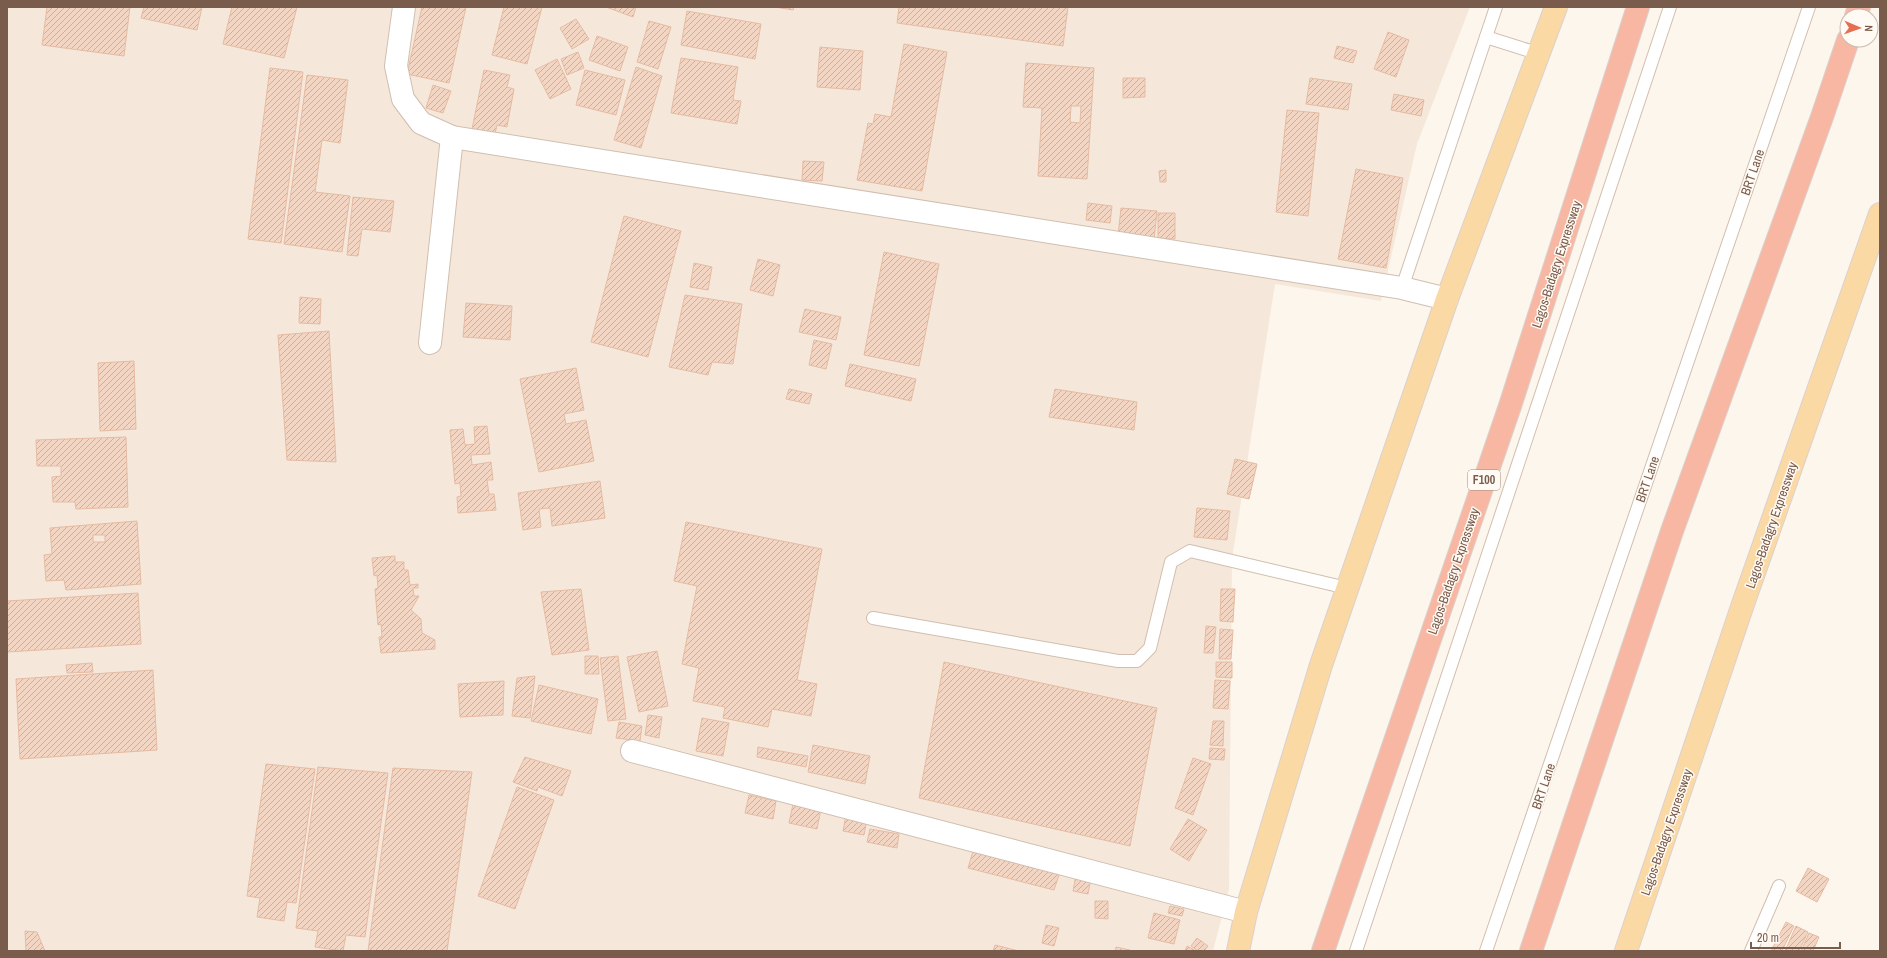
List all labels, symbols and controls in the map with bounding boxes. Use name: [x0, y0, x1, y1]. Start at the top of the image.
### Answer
north arrow: [1839, 8, 1879, 48]
text: N: [1862, 25, 1876, 32]
street label: BRT Lane: [1737, 147, 1768, 197]
street label: Lagos-Badagry Expressway: [1528, 198, 1585, 330]
street label: BRT Lane: [1632, 454, 1663, 504]
street label: Lagos-Badagry Expressway: [1742, 459, 1801, 591]
road number: F100: [1468, 470, 1500, 490]
street label: Lagos-Badagry Expressway: [1424, 505, 1483, 637]
street label: BRT Lane: [1528, 761, 1559, 811]
street label: Lagos-Badagry Expressway: [1637, 766, 1696, 898]
scale bar: [1751, 924, 1840, 950]
text: 20 m: [1757, 930, 1779, 946]

